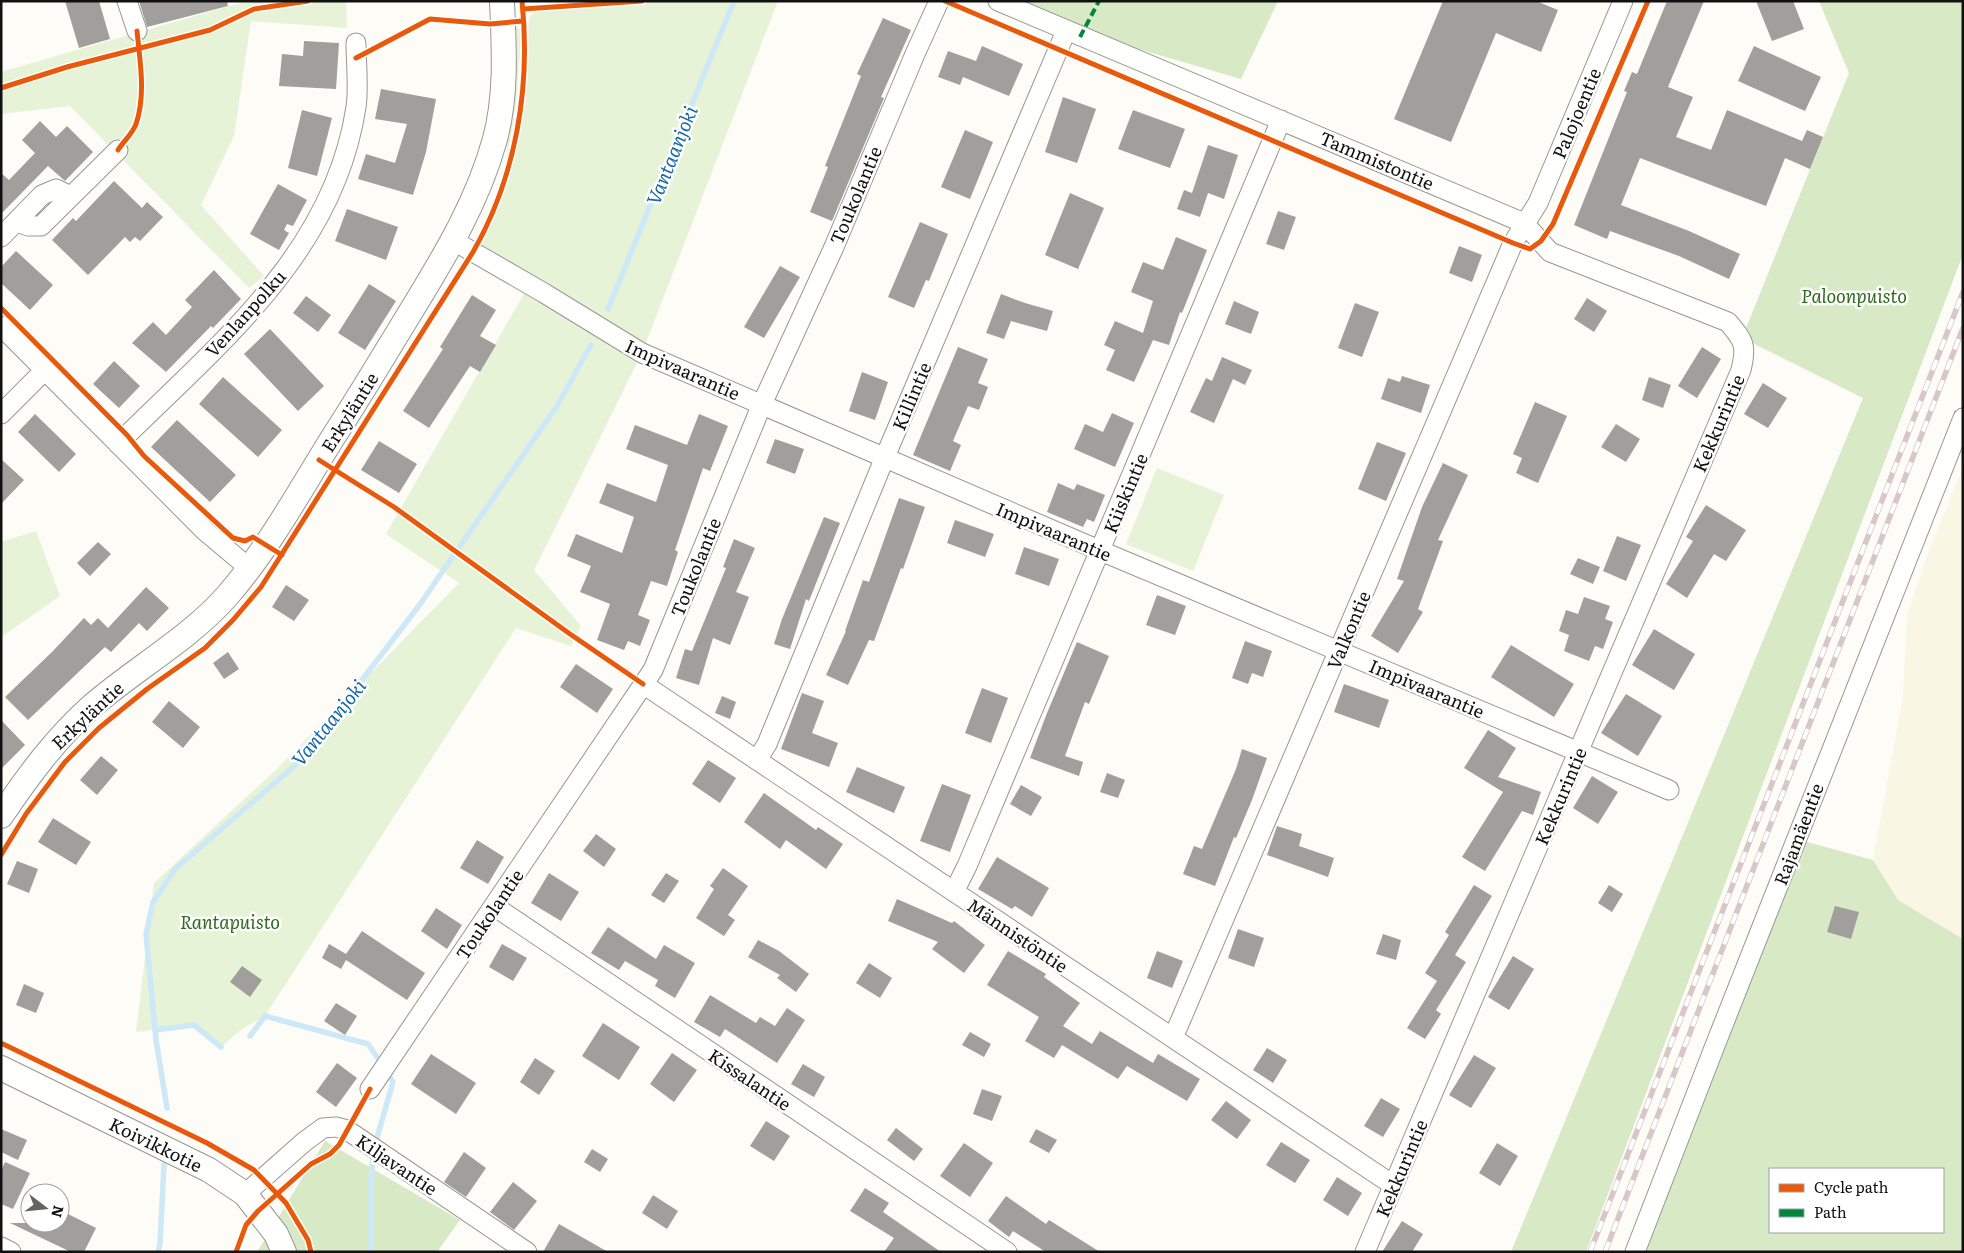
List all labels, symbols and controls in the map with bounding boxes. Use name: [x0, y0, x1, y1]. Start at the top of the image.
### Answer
street label: Palojoentie: [1545, 63, 1607, 163]
water label: Vantaanjoki: [638, 101, 704, 209]
street label: Tammistontie: [1316, 124, 1438, 196]
street label: Toukolantie: [822, 142, 888, 248]
street label: Venlanpolku: [198, 263, 292, 363]
park label: Paloonpuisto: [1801, 282, 1907, 309]
street label: Impivaarantie: [621, 332, 745, 406]
street label: Killintie: [885, 358, 937, 434]
street label: Erkyläntie: [314, 367, 384, 457]
street label: Kekkurintie: [1685, 370, 1751, 476]
street label: Kiiskintie: [1096, 449, 1154, 537]
street label: Impivaarantie: [992, 495, 1116, 567]
street label: Toukolantie: [663, 513, 727, 621]
street label: Valkontie: [1319, 587, 1377, 673]
street label: Impivaarantie: [1365, 652, 1489, 724]
water label: Vantaanjoki: [284, 672, 372, 771]
street label: Erkyläntie: [45, 674, 129, 756]
street label: Kekkurintie: [1527, 743, 1593, 849]
street label: Rajamäentie: [1766, 779, 1830, 889]
street label: Toukolantie: [449, 863, 529, 965]
street label: Männistöntie: [962, 891, 1074, 979]
park label: Rantapuisto: [180, 908, 280, 935]
street label: Kissalantie: [703, 1041, 797, 1117]
street label: Koivikkotie: [105, 1110, 207, 1178]
street label: Kekkurintie: [1368, 1115, 1434, 1221]
street label: Kiljavantie: [351, 1127, 443, 1201]
legend: [1769, 1168, 1944, 1233]
text: Cycle path: [1814, 1175, 1889, 1198]
north arrow: [20, 1183, 70, 1233]
text: Path: [1814, 1200, 1847, 1223]
text: N: [47, 1203, 70, 1221]

